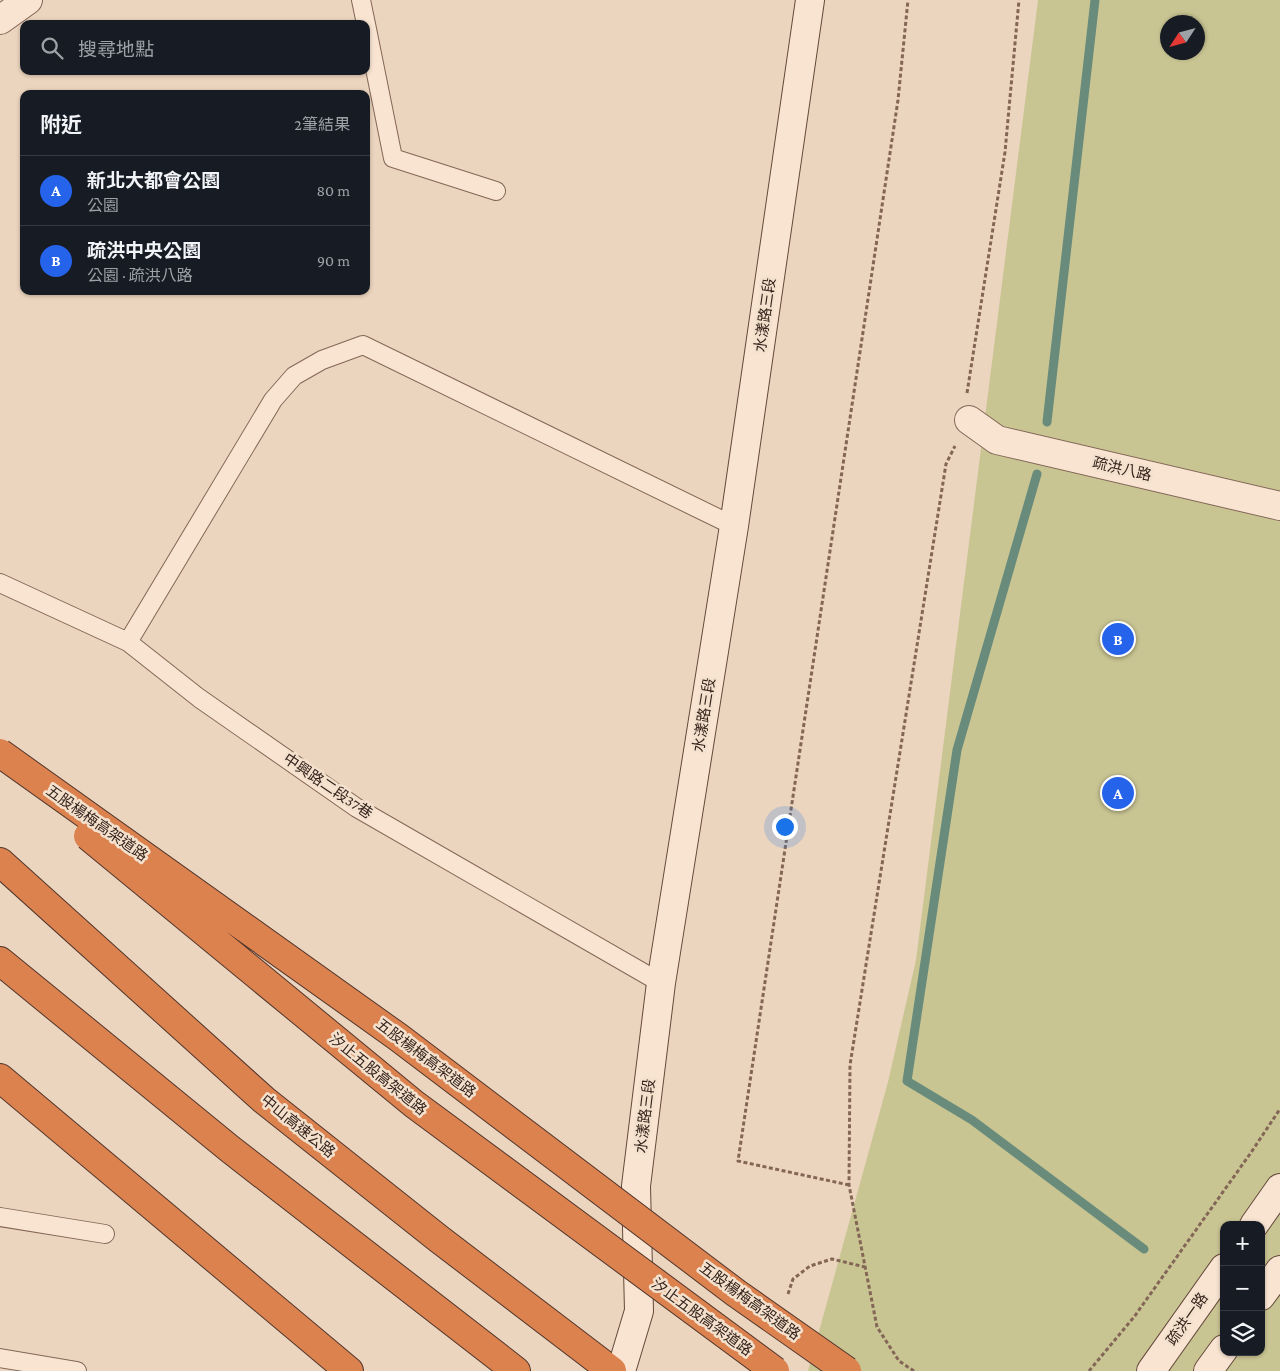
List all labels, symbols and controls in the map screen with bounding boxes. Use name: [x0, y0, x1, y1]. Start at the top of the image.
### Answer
north arrow: [1160, 15, 1205, 60]
search box: [20, 20, 370, 75]
icon: search: [38, 34, 66, 62]
text: 搜尋地點: [78, 39, 154, 60]
text: 附近: [40, 113, 82, 137]
text: 2筆結果: [294, 116, 350, 133]
text: 新北大都會公園: [87, 170, 220, 191]
text: A: [51, 182, 61, 199]
text: 80 m: [316, 182, 350, 199]
text: 公園: [87, 197, 119, 214]
text: 疏洪中央公園: [87, 240, 201, 261]
text: B: [51, 252, 61, 269]
text: 90 m: [317, 252, 350, 269]
text: 公園 · 疏洪八路: [87, 267, 193, 284]
street label: 水漾路三段: [752, 277, 778, 353]
street label: 疏洪八路: [1091, 453, 1153, 484]
pin: B: [1102, 620, 1134, 658]
street label: 水漾路三段: [690, 677, 718, 753]
street label: 中興路二段37巷: [280, 750, 376, 822]
pin: A: [1102, 774, 1134, 812]
street label: 五股楊梅高架道路: [43, 782, 151, 864]
your location: [772, 814, 798, 840]
street label: 五股楊梅高架道路: [373, 1015, 479, 1101]
street label: 汐止五股高架道路: [326, 1030, 430, 1118]
street label: 水漾路三段: [632, 1078, 658, 1154]
street label: 中山高速公路: [258, 1091, 339, 1161]
map controls: [1220, 1221, 1265, 1356]
button: +: [1220, 1221, 1265, 1266]
street label: 五股楊梅高架道路: [697, 1259, 803, 1343]
button: −: [1220, 1266, 1265, 1311]
street label: 汐止五股高架道路: [649, 1275, 755, 1359]
street label: 疏洪一路: [1162, 1289, 1211, 1348]
button: layers: [1220, 1311, 1265, 1356]

